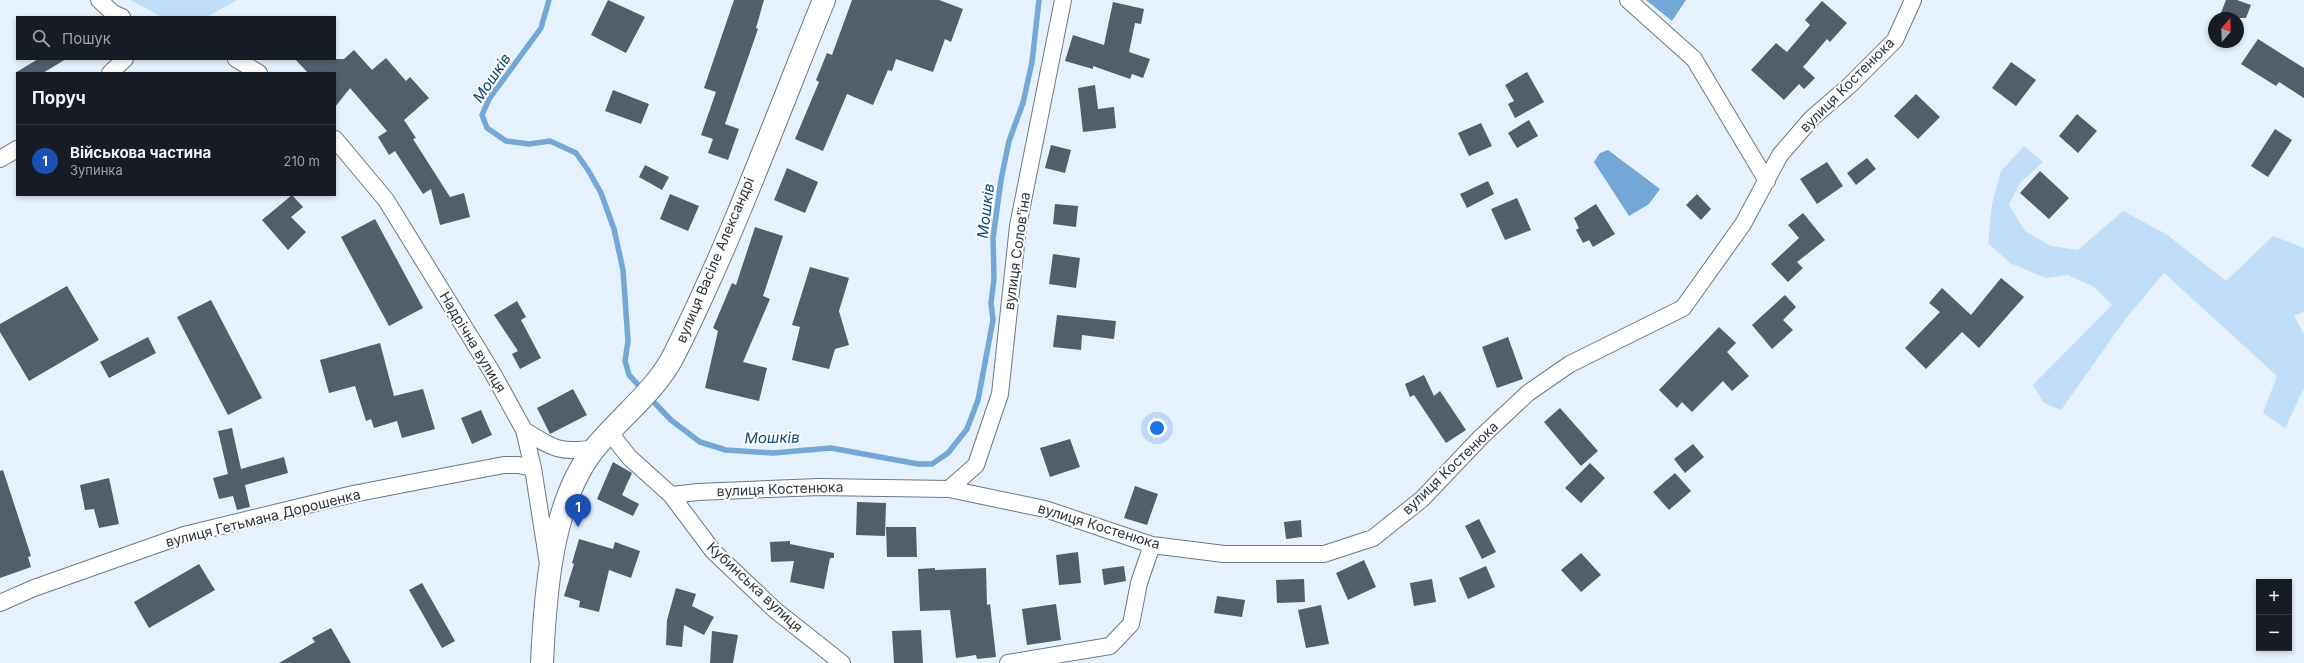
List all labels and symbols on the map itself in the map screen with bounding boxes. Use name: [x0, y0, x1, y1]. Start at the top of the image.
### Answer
north arrow: [2208, 12, 2244, 48]
street label: вулиця Костенюка: [1796, 34, 1897, 135]
water label: Мошків: [468, 50, 515, 106]
street label: вулиця Васіле Александрі: [672, 174, 757, 345]
water label: Мошків: [973, 182, 998, 239]
street label: вулиця Солов'їна: [1000, 191, 1033, 311]
street label: Надрічна вулиця: [437, 288, 510, 395]
street label: вулиця Костенюка: [1398, 417, 1501, 518]
your location: [1147, 418, 1167, 438]
water label: Мошків: [744, 428, 800, 447]
street label: вулиця Костенюка: [716, 478, 844, 499]
street label: вулиця Гетьмана Дорошенка: [164, 485, 362, 550]
pin: 1: [565, 494, 591, 527]
street label: вулиця Костенюка: [1036, 499, 1162, 552]
street label: Кубинська вулиця: [704, 538, 807, 635]

